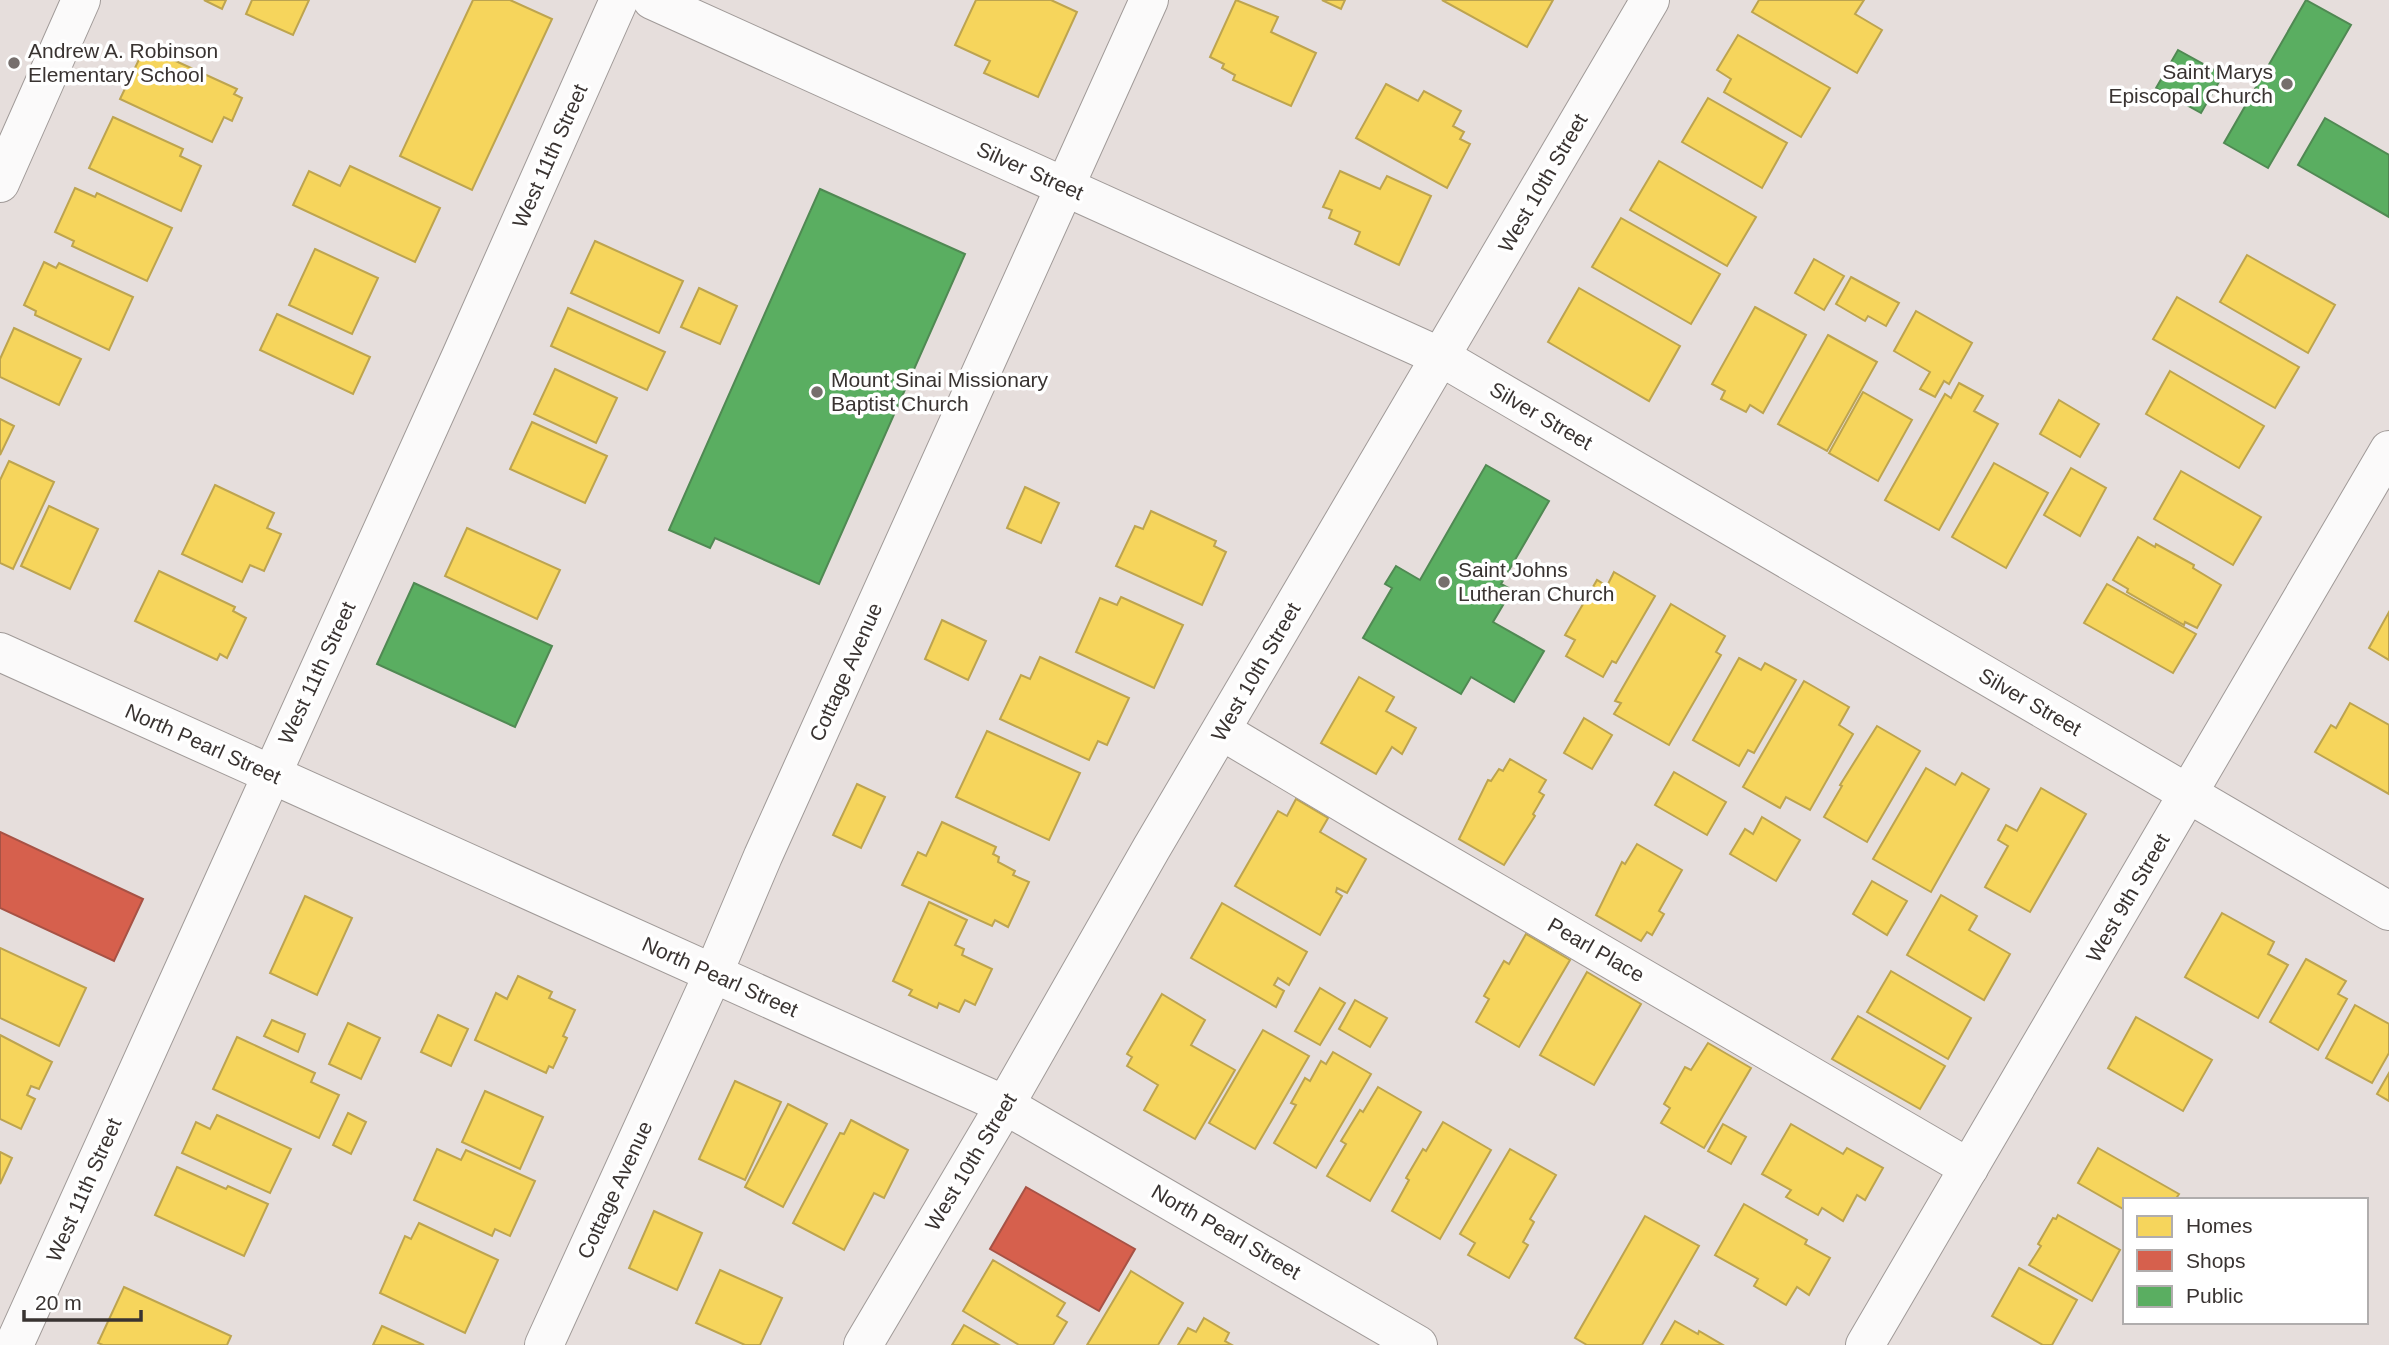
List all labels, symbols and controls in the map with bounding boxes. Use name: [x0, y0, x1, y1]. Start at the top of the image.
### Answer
place label: Andrew A. Robinson Elementary School: [28, 39, 218, 86]
marker: Andrew A. Robinson Elementary School: [6, 55, 22, 71]
place label: Saint Marys Episcopal Church: [2108, 60, 2273, 107]
marker: Saint Marys Episcopal Church: [2279, 76, 2295, 92]
street label: West 11th Street: [508, 80, 592, 231]
street label: West 10th Street: [1494, 109, 1592, 256]
street label: Silver Street: [973, 137, 1087, 204]
place label: Mount Sinai Missionary Baptist Church: [831, 368, 1049, 415]
street label: Silver Street: [1486, 377, 1597, 454]
marker: Mount Sinai Missionary Baptist Church: [809, 384, 825, 400]
place label: Saint Johns Lutheran Church: [1458, 558, 1614, 605]
marker: Saint Johns Lutheran Church: [1436, 574, 1452, 590]
street label: West 11th Street: [273, 598, 360, 748]
street label: West 10th Street: [1207, 598, 1305, 745]
street label: Cottage Avenue: [805, 599, 886, 745]
street label: Silver Street: [1975, 663, 2086, 740]
street label: North Pearl Street: [122, 699, 285, 788]
street label: West 9th Street: [2082, 829, 2174, 966]
street label: Pearl Place: [1544, 913, 1649, 986]
street label: North Pearl Street: [639, 932, 802, 1021]
street label: West 10th Street: [921, 1089, 1021, 1235]
street label: West 11th Street: [42, 1114, 126, 1265]
street label: Cottage Avenue: [573, 1117, 656, 1262]
street label: North Pearl Street: [1148, 1180, 1305, 1284]
legend: [2123, 1198, 2368, 1324]
text: Homes: [2186, 1214, 2253, 1237]
text: Shops: [2186, 1249, 2246, 1272]
scale bar: [24, 1278, 142, 1322]
text: Public: [2186, 1284, 2243, 1307]
text: 20 m: [35, 1291, 82, 1314]

